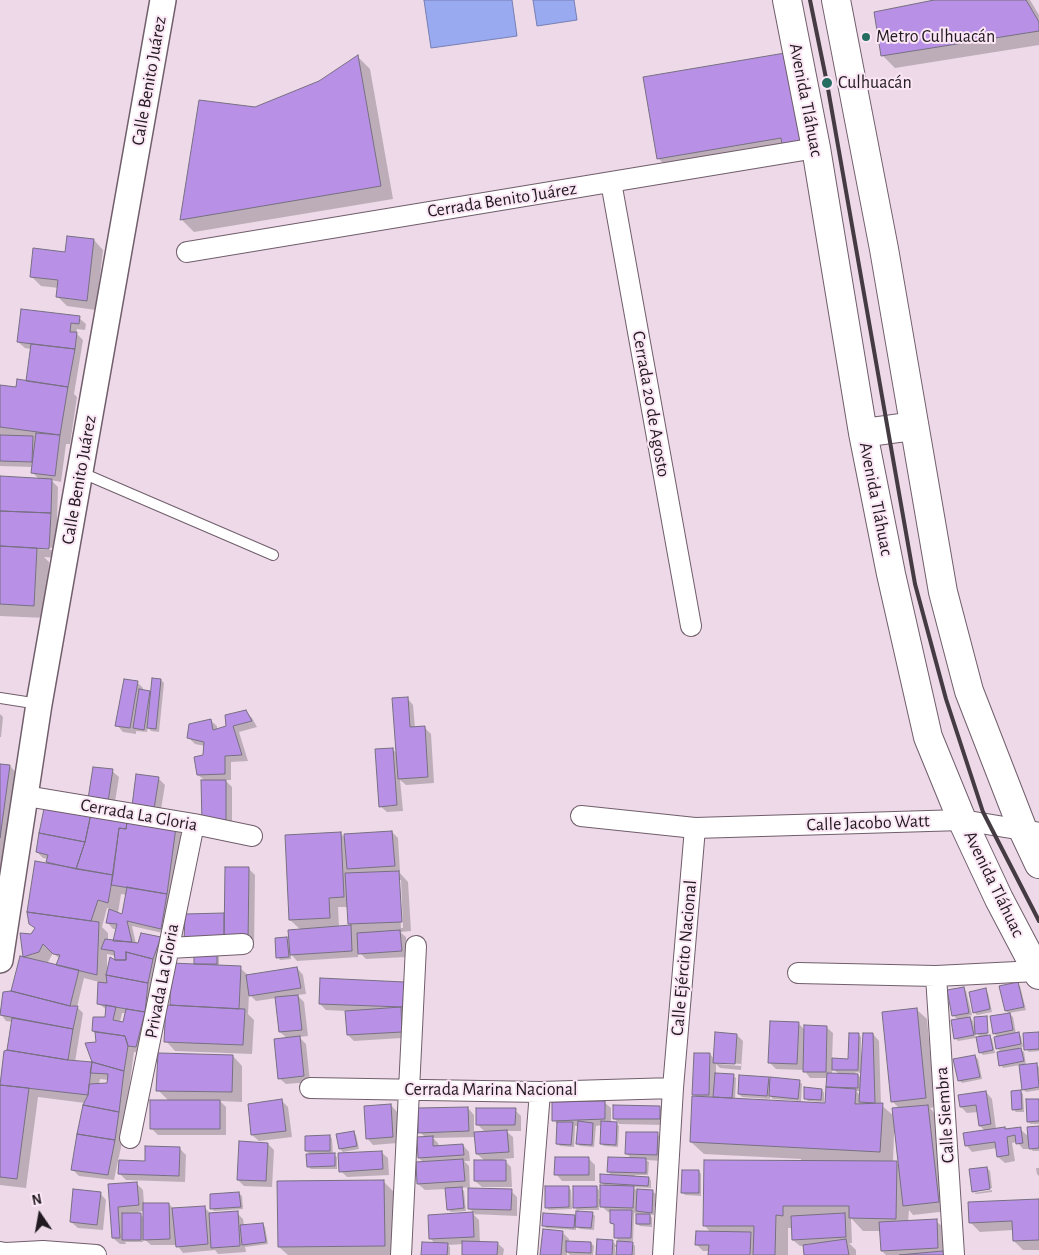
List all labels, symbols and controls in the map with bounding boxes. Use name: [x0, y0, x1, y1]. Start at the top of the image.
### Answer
street label: Calle Benito Juárez: [127, 15, 171, 147]
place label: Metro Culhuacán: [876, 26, 995, 48]
marker: Metro Culhuacán: [860, 31, 872, 43]
street label: Avenida Tláhuac: [784, 41, 828, 159]
place label: Culhuacán: [838, 72, 912, 94]
marker: Culhuacán: [820, 76, 834, 90]
street label: Cerrada Benito Juárez: [426, 178, 578, 222]
street label: Cerrada 20 de Agosto: [628, 329, 674, 479]
street label: Calle Benito Juárez: [57, 414, 101, 546]
street label: Avenida Tláhuac: [854, 440, 898, 558]
street label: Cerrada La Gloria: [79, 794, 199, 836]
street label: Calle Jacobo Watt: [806, 810, 930, 836]
street label: Avenida Tláhuac: [959, 828, 1029, 940]
street label: Calle Ejército Nacional: [666, 879, 702, 1037]
street label: Privada La Gloria: [140, 922, 184, 1040]
street label: Calle Siembra: [931, 1066, 959, 1164]
street label: Cerrada Marina Nacional: [405, 1079, 577, 1101]
north arrow: [15, 1190, 65, 1240]
text: N: [31, 1192, 43, 1208]

